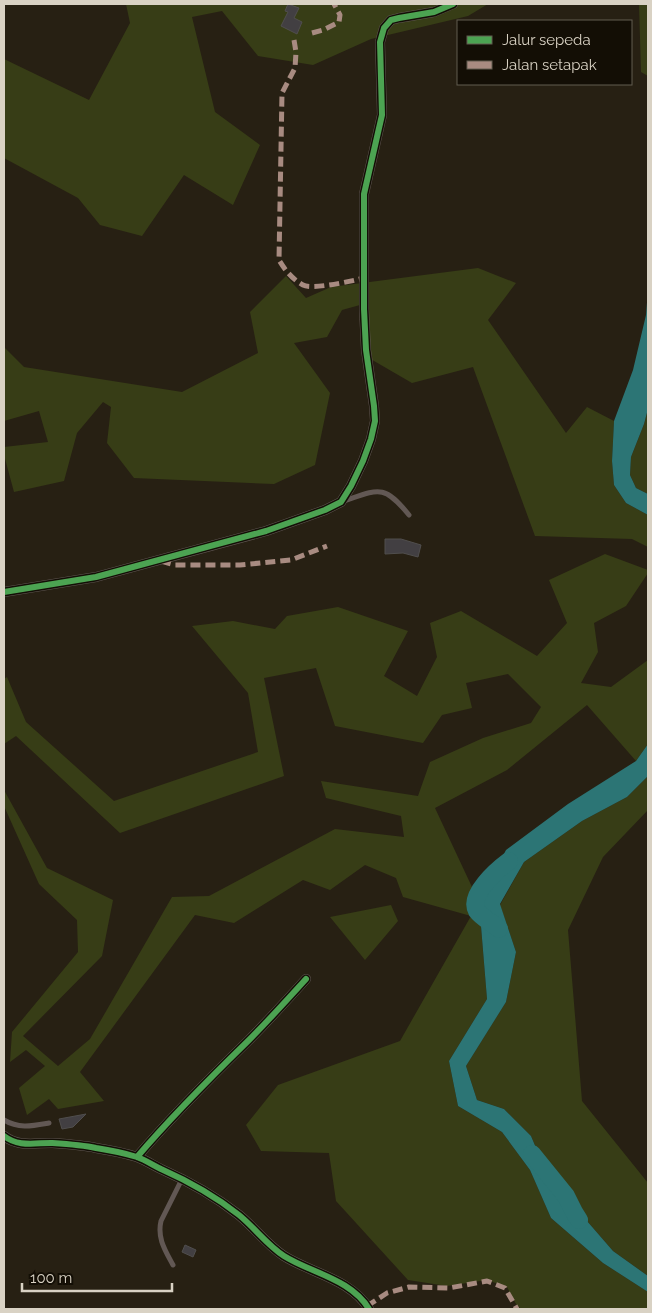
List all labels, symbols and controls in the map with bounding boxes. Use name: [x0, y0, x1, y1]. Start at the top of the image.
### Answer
legend: [457, 20, 632, 85]
text: Jalur sepeda: [502, 31, 591, 49]
text: Jalan setapak: [502, 56, 597, 74]
scale bar: [22, 1260, 172, 1292]
text: 100 m: [30, 1269, 72, 1287]

